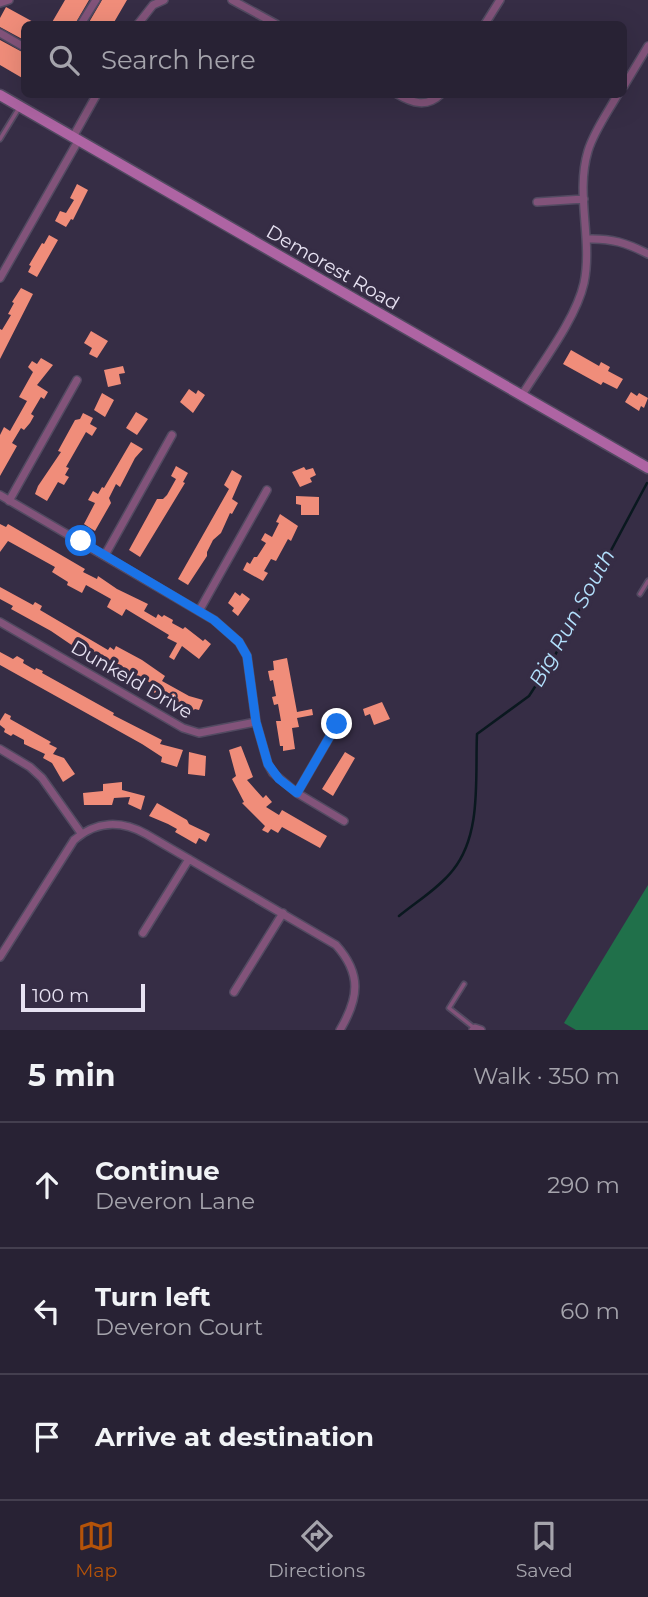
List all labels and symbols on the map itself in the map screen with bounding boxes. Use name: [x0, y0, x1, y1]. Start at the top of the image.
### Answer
street label: Demorest Road: [262, 220, 403, 315]
route start: [65, 525, 96, 556]
water label: Big Run South: [523, 545, 620, 691]
street label: Dunkeld Drive: [67, 635, 197, 724]
route end: [321, 708, 352, 739]
scale bar: [21, 981, 145, 1013]

